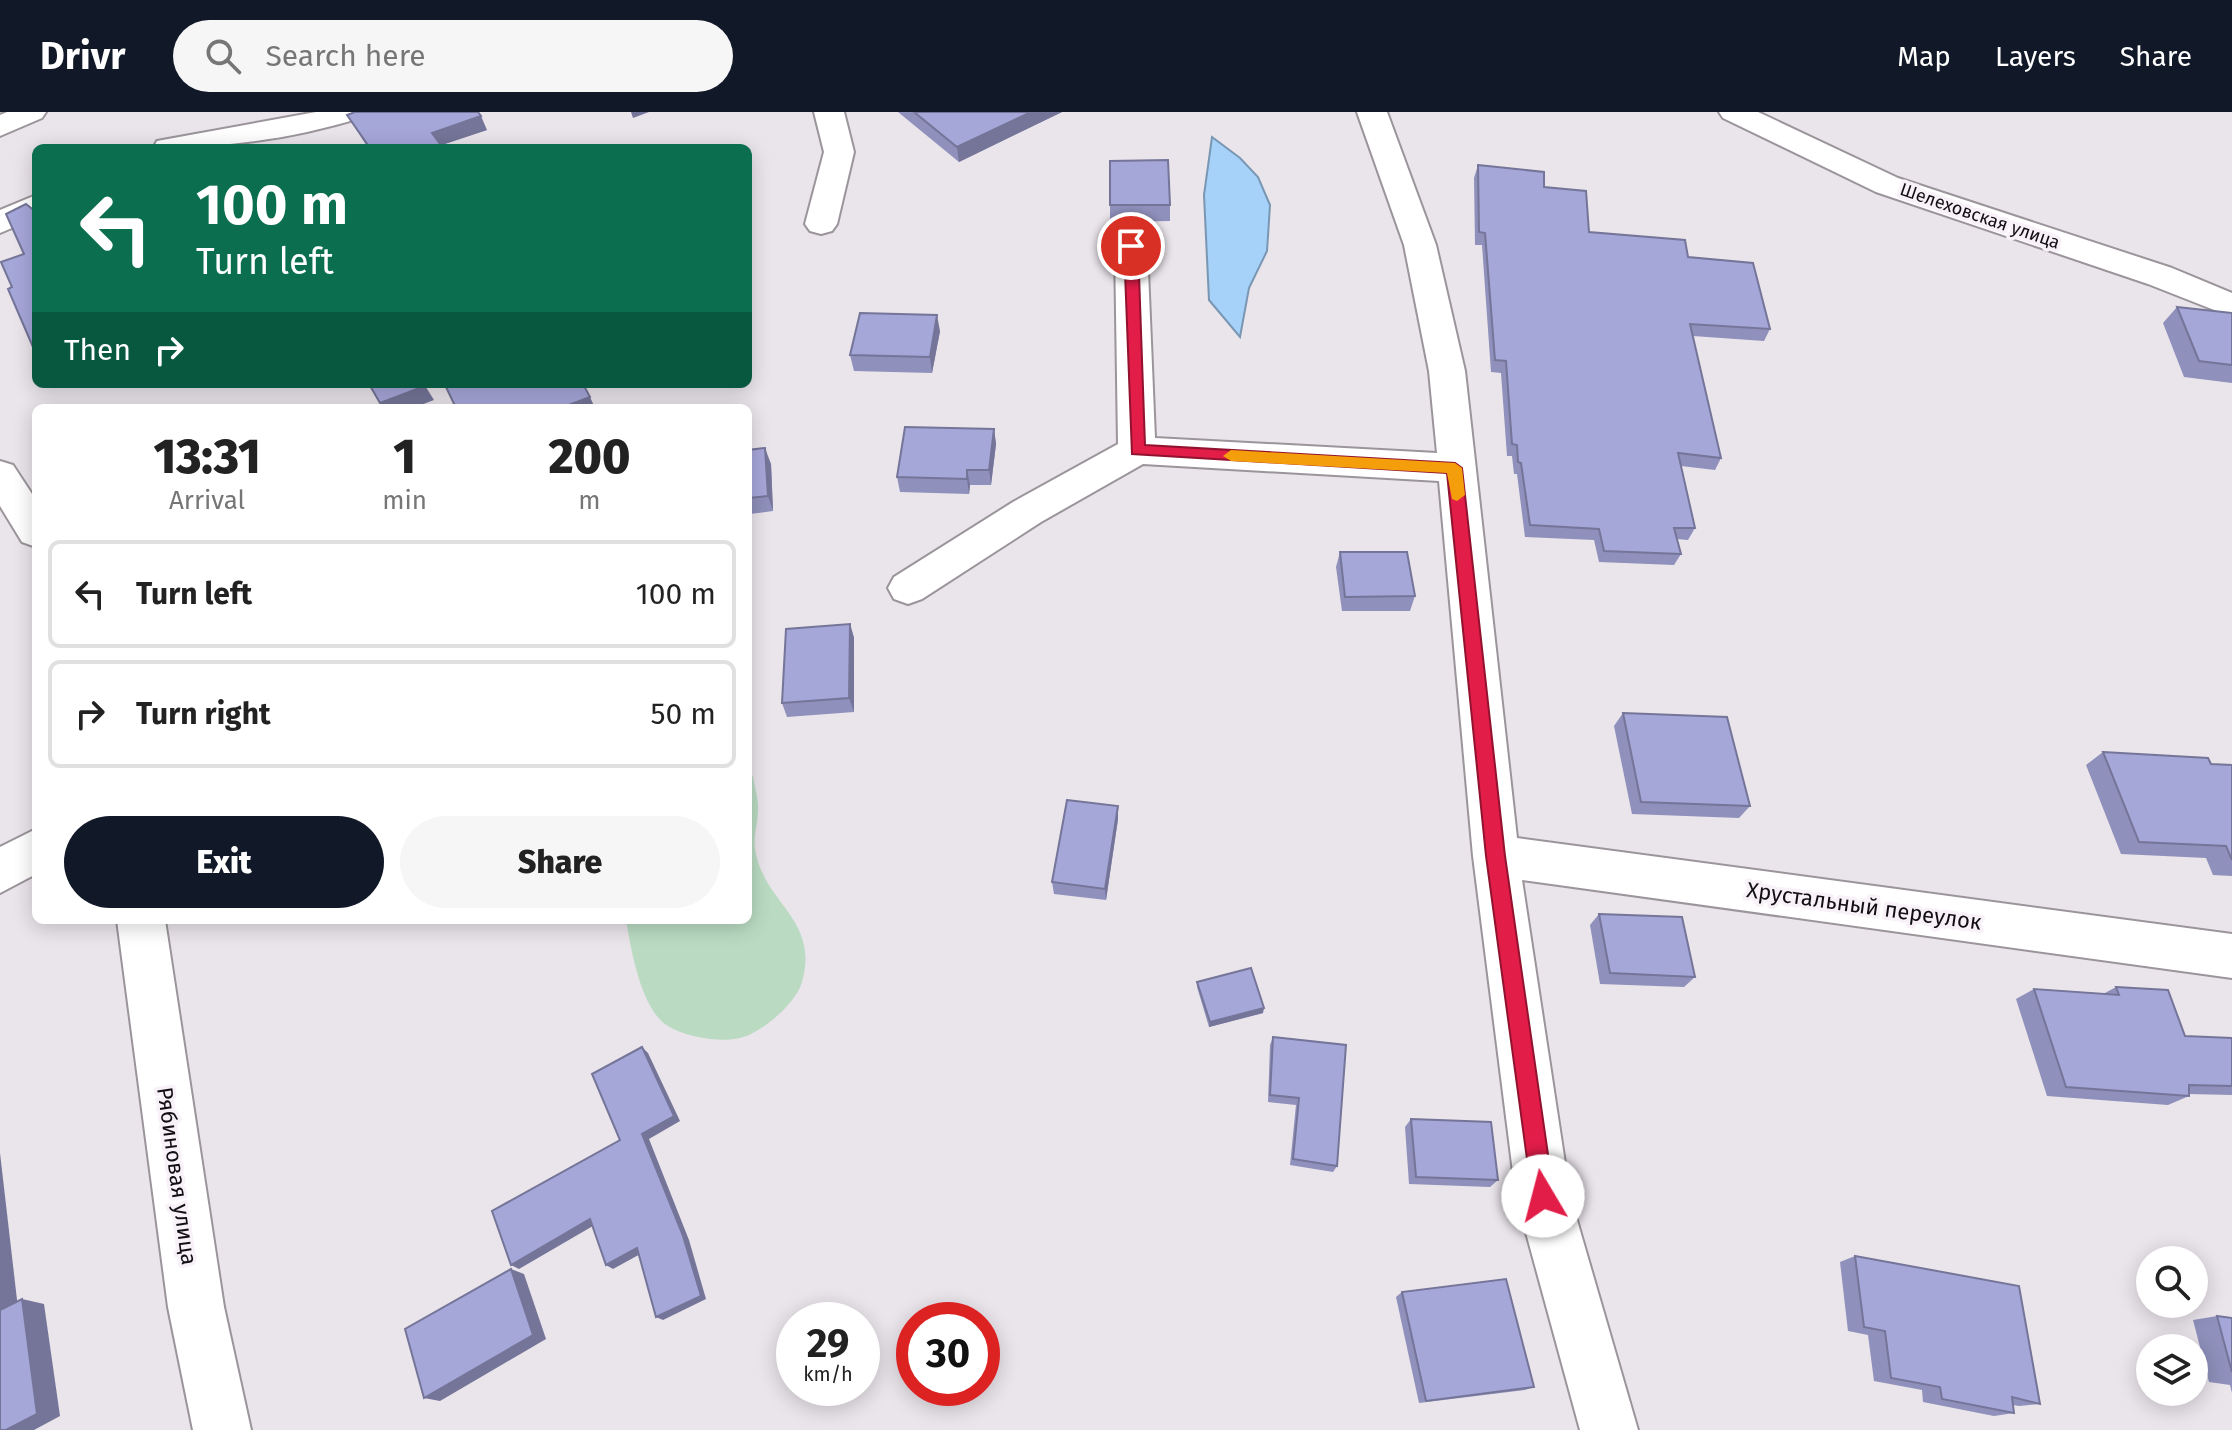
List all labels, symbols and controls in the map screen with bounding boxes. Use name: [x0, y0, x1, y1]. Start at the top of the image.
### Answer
search box: [173, 20, 733, 92]
text: Drivr: [40, 33, 125, 79]
icon: search: [201, 34, 245, 78]
text: Search here: [265, 38, 426, 74]
text: Map: [1897, 40, 1951, 73]
text: Layers: [1995, 40, 2076, 73]
text: Share: [2120, 40, 2192, 73]
text: 100 m: [196, 172, 348, 239]
icon: left: [64, 176, 168, 280]
street label: Шелеховская улица: [1897, 178, 2063, 254]
pin: [1097, 212, 1165, 280]
icon: arrive: [1109, 224, 1153, 268]
text: Turn left: [196, 240, 334, 284]
icon: right: [147, 328, 191, 372]
text: Then: [64, 332, 131, 368]
text: 13:31: [153, 428, 261, 486]
text: 1: [393, 428, 416, 486]
text: 200: [548, 428, 631, 486]
text: Arrival: [169, 485, 245, 516]
text: min: [382, 485, 427, 516]
text: m: [578, 485, 601, 516]
icon: left: [68, 572, 112, 616]
text: Turn left: [136, 576, 252, 612]
text: 100 m: [636, 576, 716, 612]
icon: right: [68, 692, 112, 736]
text: Turn right: [136, 696, 271, 732]
text: 50 m: [651, 696, 716, 732]
button: Exit: [64, 816, 384, 908]
button: Share: [400, 816, 720, 908]
street label: Хрустальный переулок: [1745, 876, 1984, 936]
street label: Рябиновая улица: [151, 1085, 203, 1267]
position arrow: [1501, 1154, 1585, 1238]
map controls: [2136, 1246, 2208, 1406]
button: search: [2136, 1246, 2208, 1318]
speed limit sign: 30: [896, 1302, 1000, 1406]
text: 29: [807, 1320, 849, 1368]
button: layers: [2136, 1334, 2208, 1406]
text: km/h: [803, 1362, 853, 1386]

